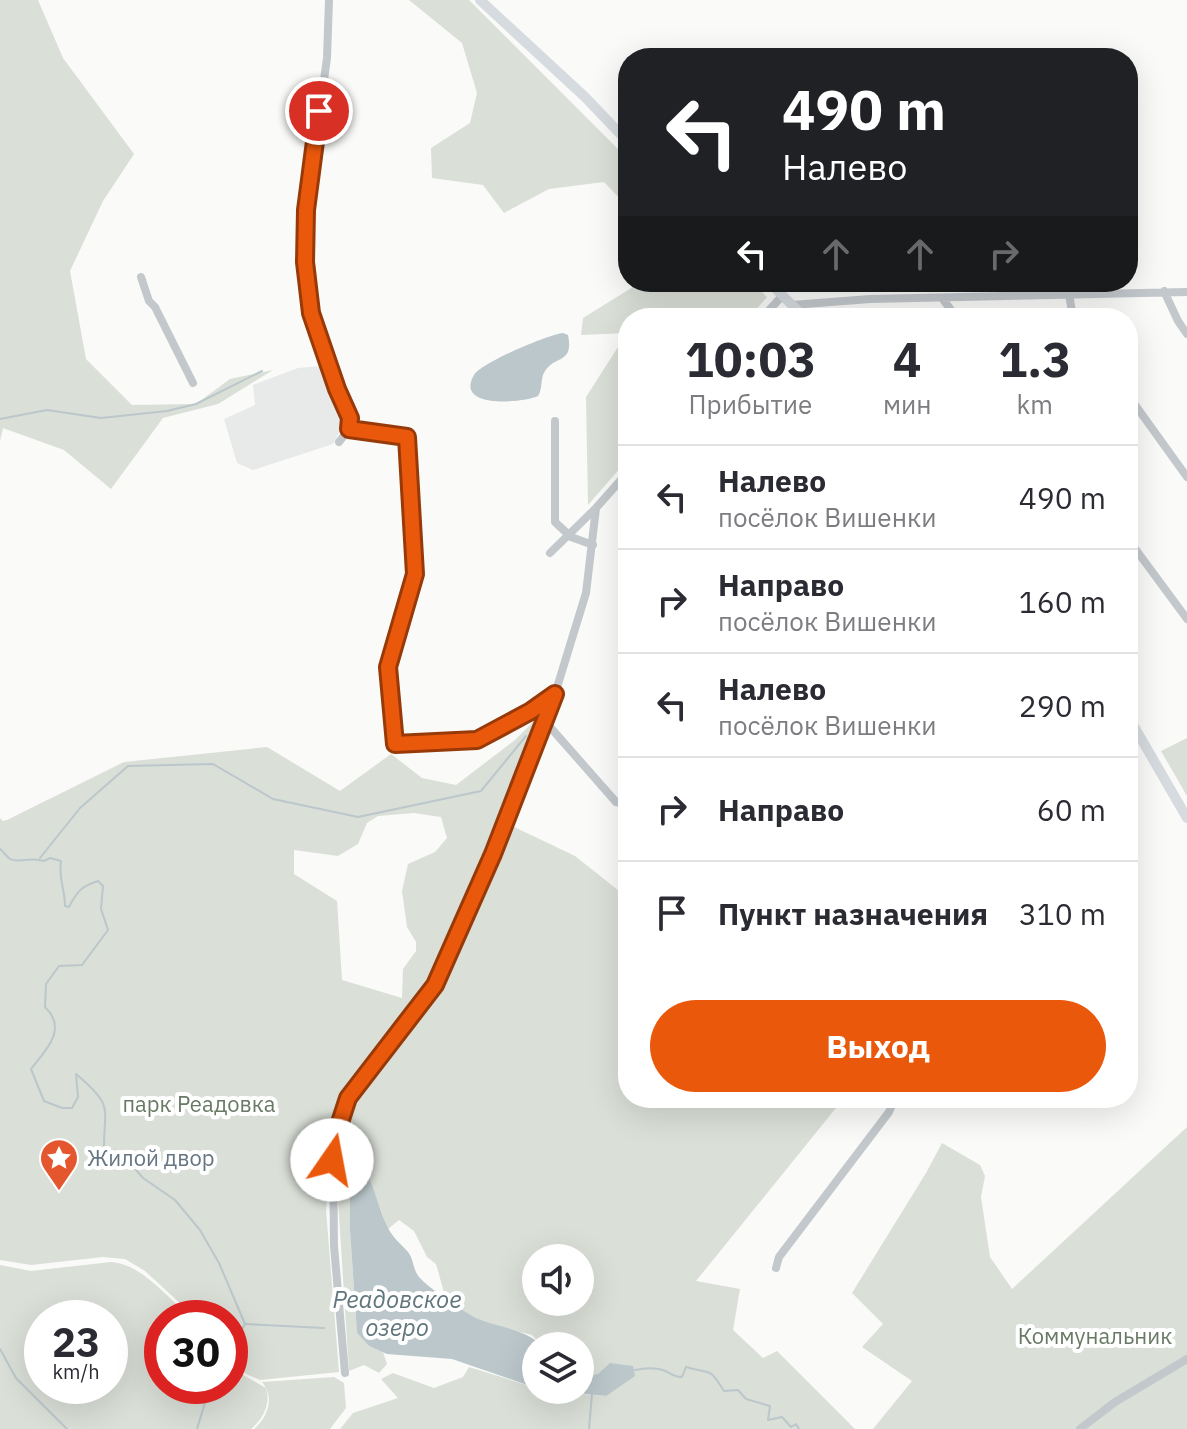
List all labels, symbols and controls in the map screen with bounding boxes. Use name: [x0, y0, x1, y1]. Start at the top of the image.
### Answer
text: 490 m: [782, 73, 946, 145]
pin: [285, 77, 353, 145]
icon: left: [650, 80, 754, 184]
icon: arrive: [297, 89, 341, 133]
text: Налево: [782, 143, 907, 190]
icon: left: [730, 232, 774, 276]
icon: ahead: [814, 232, 858, 276]
icon: ahead: [898, 232, 942, 276]
icon: right: [982, 232, 1026, 276]
text: 10:03: [685, 328, 816, 390]
text: 4: [893, 328, 922, 390]
text: 1.3: [999, 328, 1071, 390]
text: Прибытие: [689, 387, 812, 421]
text: мин: [883, 387, 932, 421]
text: km: [1017, 387, 1053, 421]
text: Налево: [718, 461, 826, 500]
icon: left: [650, 475, 694, 519]
text: 490 m: [1019, 478, 1106, 517]
text: посёлок Вишенки: [718, 500, 937, 534]
text: Направо: [718, 565, 844, 604]
icon: right: [650, 579, 694, 623]
text: 160 m: [1019, 582, 1106, 621]
text: посёлок Вишенки: [718, 604, 937, 638]
text: Налево: [718, 669, 826, 708]
icon: left: [650, 683, 694, 727]
text: 290 m: [1019, 686, 1106, 725]
text: посёлок Вишенки: [718, 708, 937, 742]
icon: right: [650, 787, 694, 831]
text: Направо: [718, 790, 844, 829]
text: 60 m: [1037, 790, 1106, 829]
icon: arrive: [650, 891, 694, 935]
text: Пункт назначения: [718, 894, 988, 933]
text: 310 m: [1019, 894, 1106, 933]
button: Выход: [650, 1000, 1106, 1092]
park label: парк Реадовка: [123, 1089, 276, 1118]
position arrow: [290, 1118, 374, 1202]
place icon: Жилой двор: [38, 1137, 80, 1192]
place label: Жилой двор: [87, 1143, 215, 1172]
map controls: [522, 1244, 594, 1404]
button: sound: [522, 1244, 594, 1316]
water label: Реадовское озеро: [333, 1283, 461, 1343]
speed limit sign: 30: [144, 1300, 248, 1404]
text: 23: [52, 1316, 100, 1368]
park label: Коммунальник: [1018, 1321, 1172, 1350]
button: layers: [522, 1332, 594, 1404]
text: km/h: [52, 1358, 100, 1385]

